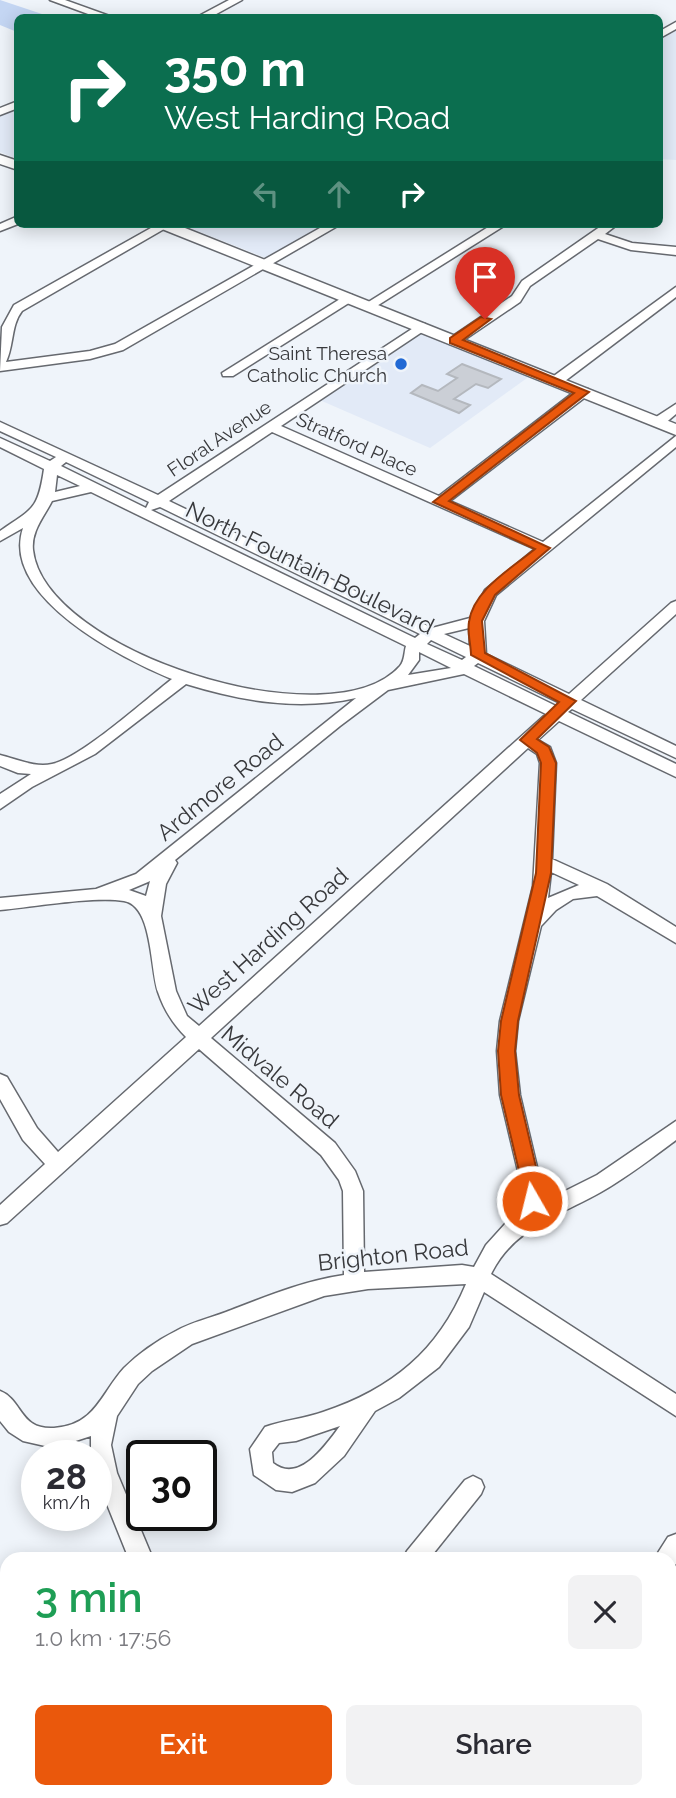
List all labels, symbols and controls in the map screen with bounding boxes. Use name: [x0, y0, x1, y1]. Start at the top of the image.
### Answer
text: 350 m: [164, 40, 306, 97]
icon: right: [49, 42, 140, 133]
text: West Harding Road: [164, 99, 450, 136]
icon: left: [247, 175, 285, 213]
icon: ahead: [320, 175, 358, 213]
icon: right: [393, 175, 431, 213]
pin: [455, 247, 515, 319]
icon: arrive: [466, 258, 504, 296]
place label: Saint Theresa Catholic Church: [247, 342, 387, 386]
marker: Saint Theresa Catholic Church: [393, 356, 409, 372]
street label: Floral Avenue: [163, 395, 275, 481]
street label: Stratford Place: [293, 407, 421, 481]
street label: North Fountain Boulevard: [182, 496, 439, 640]
street label: Ardmore Road: [151, 727, 288, 846]
street label: West Harding Road: [182, 862, 353, 1020]
street label: Midvale Road: [216, 1020, 344, 1133]
position arrow: [495, 1164, 569, 1238]
street label: Brighton Road: [316, 1233, 470, 1276]
speed limit sign: 30: [126, 1440, 217, 1531]
text: 28: [46, 1456, 87, 1497]
text: km/h: [43, 1492, 90, 1513]
text: 3 min: [35, 1573, 143, 1622]
button: close: [568, 1575, 642, 1649]
text: 1.0 km · 17:56: [35, 1624, 171, 1651]
button: Exit: [35, 1705, 332, 1785]
button: Share: [346, 1705, 642, 1785]

